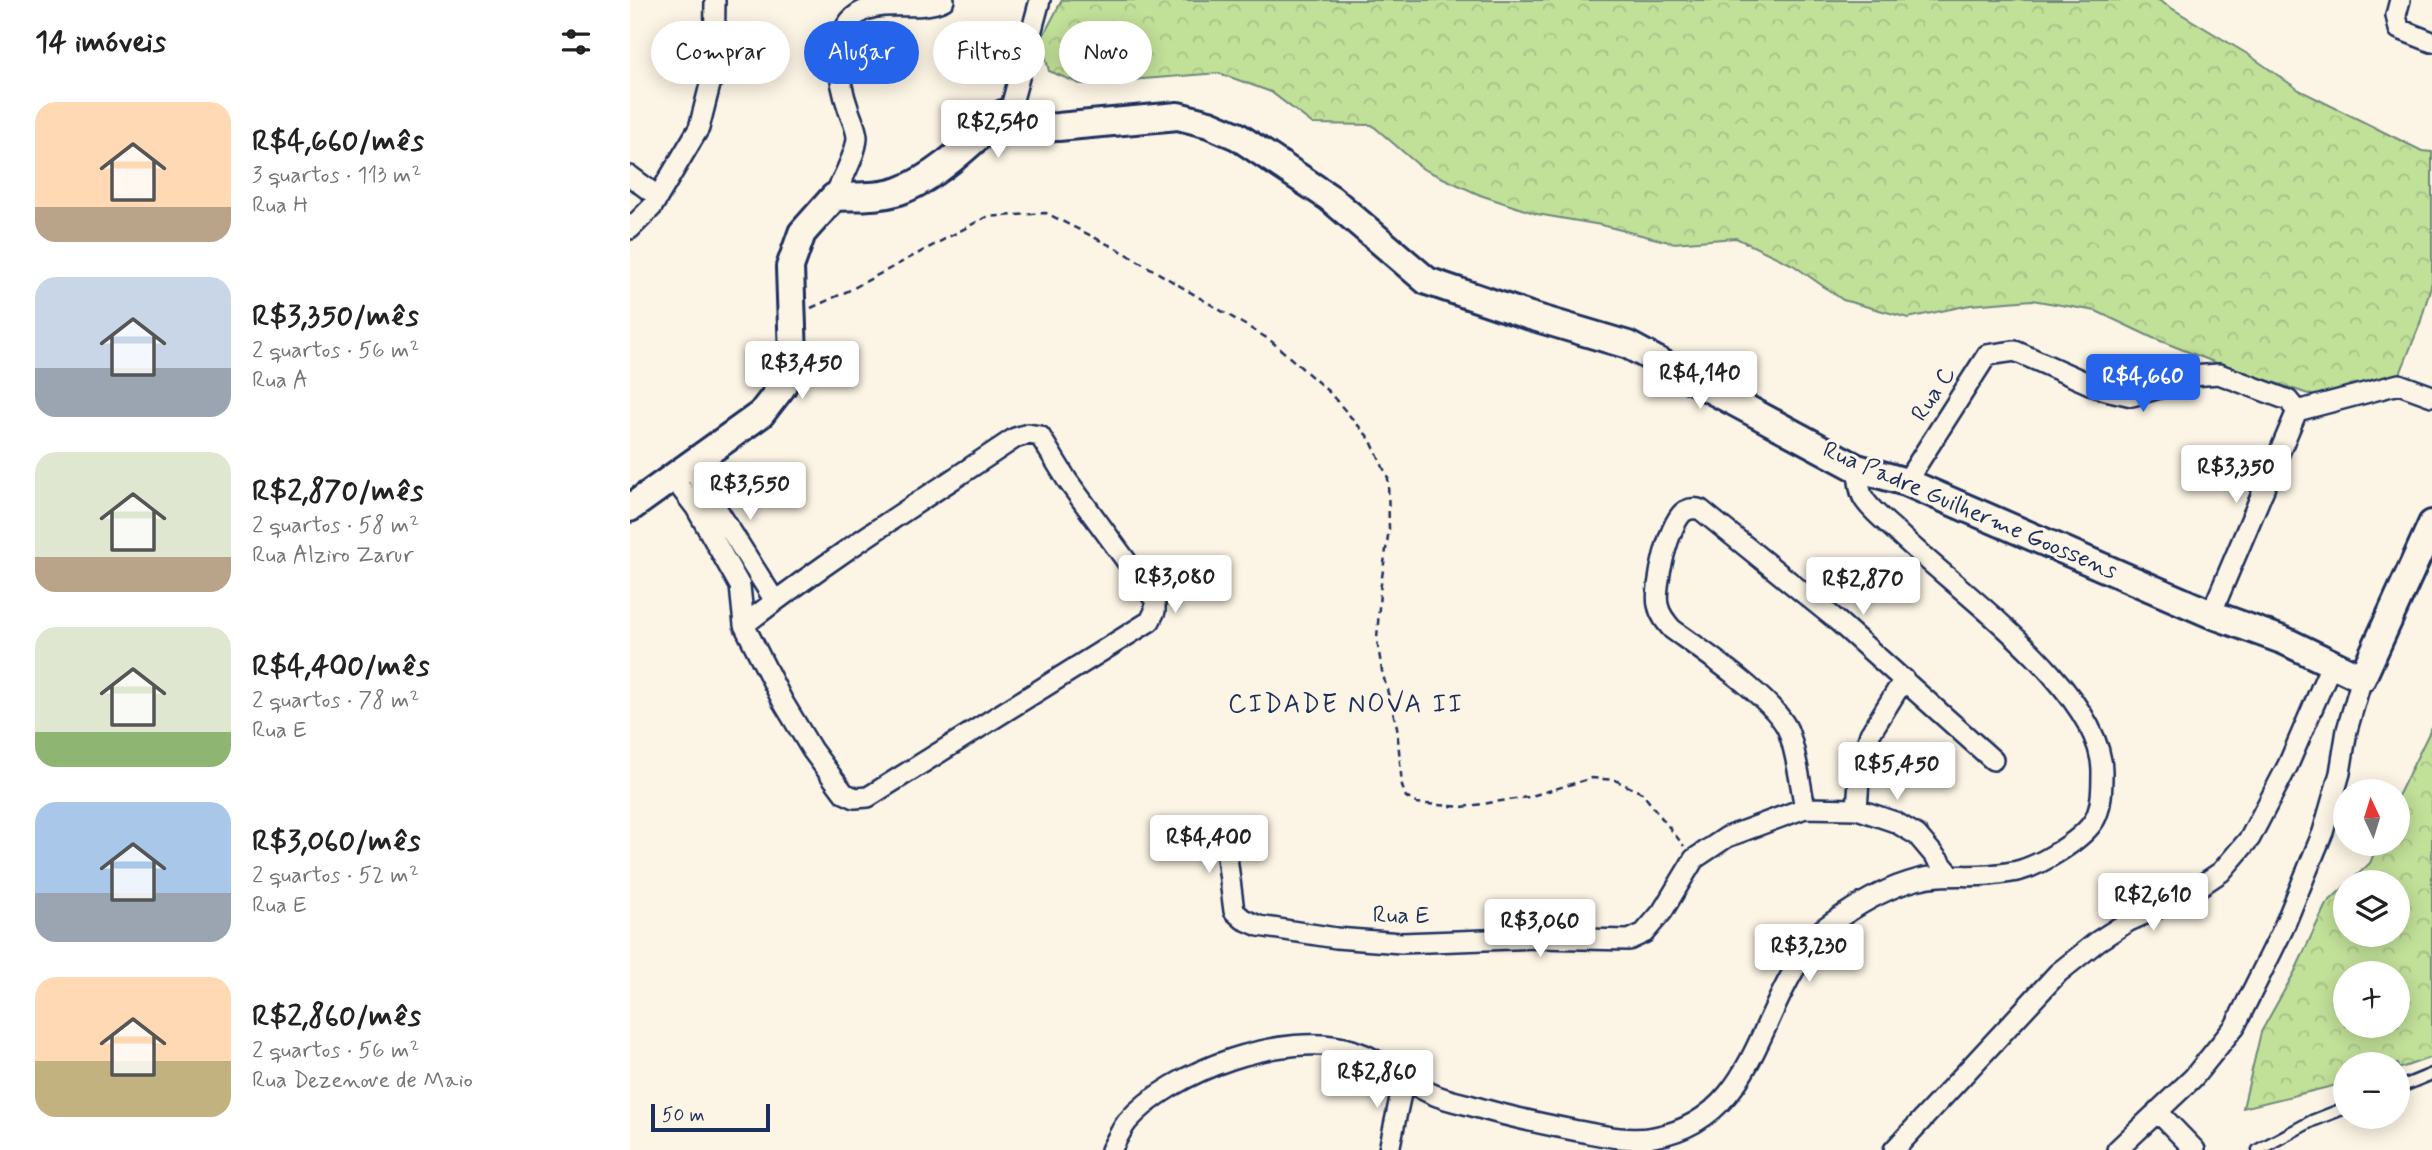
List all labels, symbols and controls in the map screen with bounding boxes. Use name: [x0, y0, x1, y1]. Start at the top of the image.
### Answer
chip: Comprar: [651, 21, 790, 84]
chip: Alugar: [804, 21, 919, 84]
chip: Filtros: [933, 21, 1045, 84]
chip: Novo: [1059, 21, 1152, 84]
text: 14 imóveis: [35, 23, 166, 62]
icon: filters: [557, 23, 595, 61]
pin: R$2,540: [933, 100, 1063, 160]
text: R$2,540: [957, 108, 1039, 138]
text: R$4,660/mês: [252, 122, 424, 161]
icon: home: [91, 130, 175, 214]
text: 3 quartos · 113 m²: [252, 161, 422, 191]
text: Rua H: [252, 191, 308, 221]
text: R$3,350/mês: [252, 297, 419, 336]
icon: home: [91, 305, 175, 389]
text: 2 quartos · 56 m²: [252, 336, 419, 366]
pin: R$3,450: [737, 342, 867, 401]
text: R$3,450: [761, 349, 843, 379]
pin: R$4,140: [1635, 352, 1765, 411]
pin: R$4,660: [2078, 354, 2208, 414]
text: R$4,140: [1659, 359, 1741, 389]
street label: Rua C: [1905, 360, 1963, 428]
text: R$4,660: [2102, 362, 2184, 392]
text: Rua A: [252, 366, 308, 396]
street label: Rua Padre Guilherme Goossens: [1818, 435, 2122, 587]
pin: R$3,350: [2171, 446, 2301, 505]
text: R$3,350: [2197, 453, 2275, 483]
pin: R$3,550: [685, 462, 815, 522]
text: R$3,550: [710, 470, 790, 500]
text: R$2,870/mês: [252, 472, 424, 511]
icon: home: [91, 480, 175, 564]
text: 2 quartos · 58 m²: [252, 511, 419, 541]
text: Rua Alziro Zarur: [252, 541, 414, 571]
pin: R$3,080: [1110, 556, 1240, 615]
pin: R$2,870: [1798, 558, 1928, 617]
text: R$3,080: [1135, 563, 1215, 593]
text: R$2,870: [1822, 565, 1904, 595]
text: R$4,400/mês: [252, 647, 429, 686]
icon: home: [91, 655, 175, 739]
text: 2 quartos · 78 m²: [252, 686, 419, 716]
district label: CIDADE NOVA II: [1228, 688, 1464, 722]
text: Rua E: [252, 716, 307, 746]
pin: R$5,450: [1832, 742, 1962, 802]
text: R$5,450: [1854, 750, 1940, 780]
north arrow: [2333, 779, 2410, 856]
map controls: [2333, 779, 2410, 1129]
pin: R$4,400: [1144, 816, 1274, 875]
text: R$3,060/mês: [252, 822, 421, 861]
text: R$4,400: [1166, 823, 1252, 853]
icon: home: [91, 830, 175, 914]
text: 2 quartos · 52 m²: [252, 861, 419, 891]
button: layers: [2333, 870, 2410, 947]
pin: R$2,610: [2088, 874, 2218, 933]
text: R$2,610: [2114, 881, 2192, 911]
text: Rua E: [252, 891, 307, 921]
street label: Rua E: [1372, 900, 1430, 932]
pin: R$3,060: [1475, 900, 1605, 959]
text: R$3,060: [1500, 907, 1580, 937]
pin: R$3,230: [1744, 925, 1874, 984]
text: R$3,230: [1771, 932, 1847, 962]
button: +: [2333, 961, 2410, 1038]
text: R$2,860/mês: [252, 997, 421, 1036]
icon: home: [91, 1005, 175, 1089]
text: 2 quartos · 56 m²: [252, 1036, 419, 1066]
pin: R$2,860: [1312, 1050, 1442, 1110]
button: −: [2333, 1052, 2410, 1129]
text: R$2,860: [1337, 1058, 1417, 1088]
text: Rua Dezenove de Maio: [252, 1066, 473, 1096]
scale bar: [651, 1101, 770, 1133]
text: 50 m: [662, 1103, 705, 1128]

